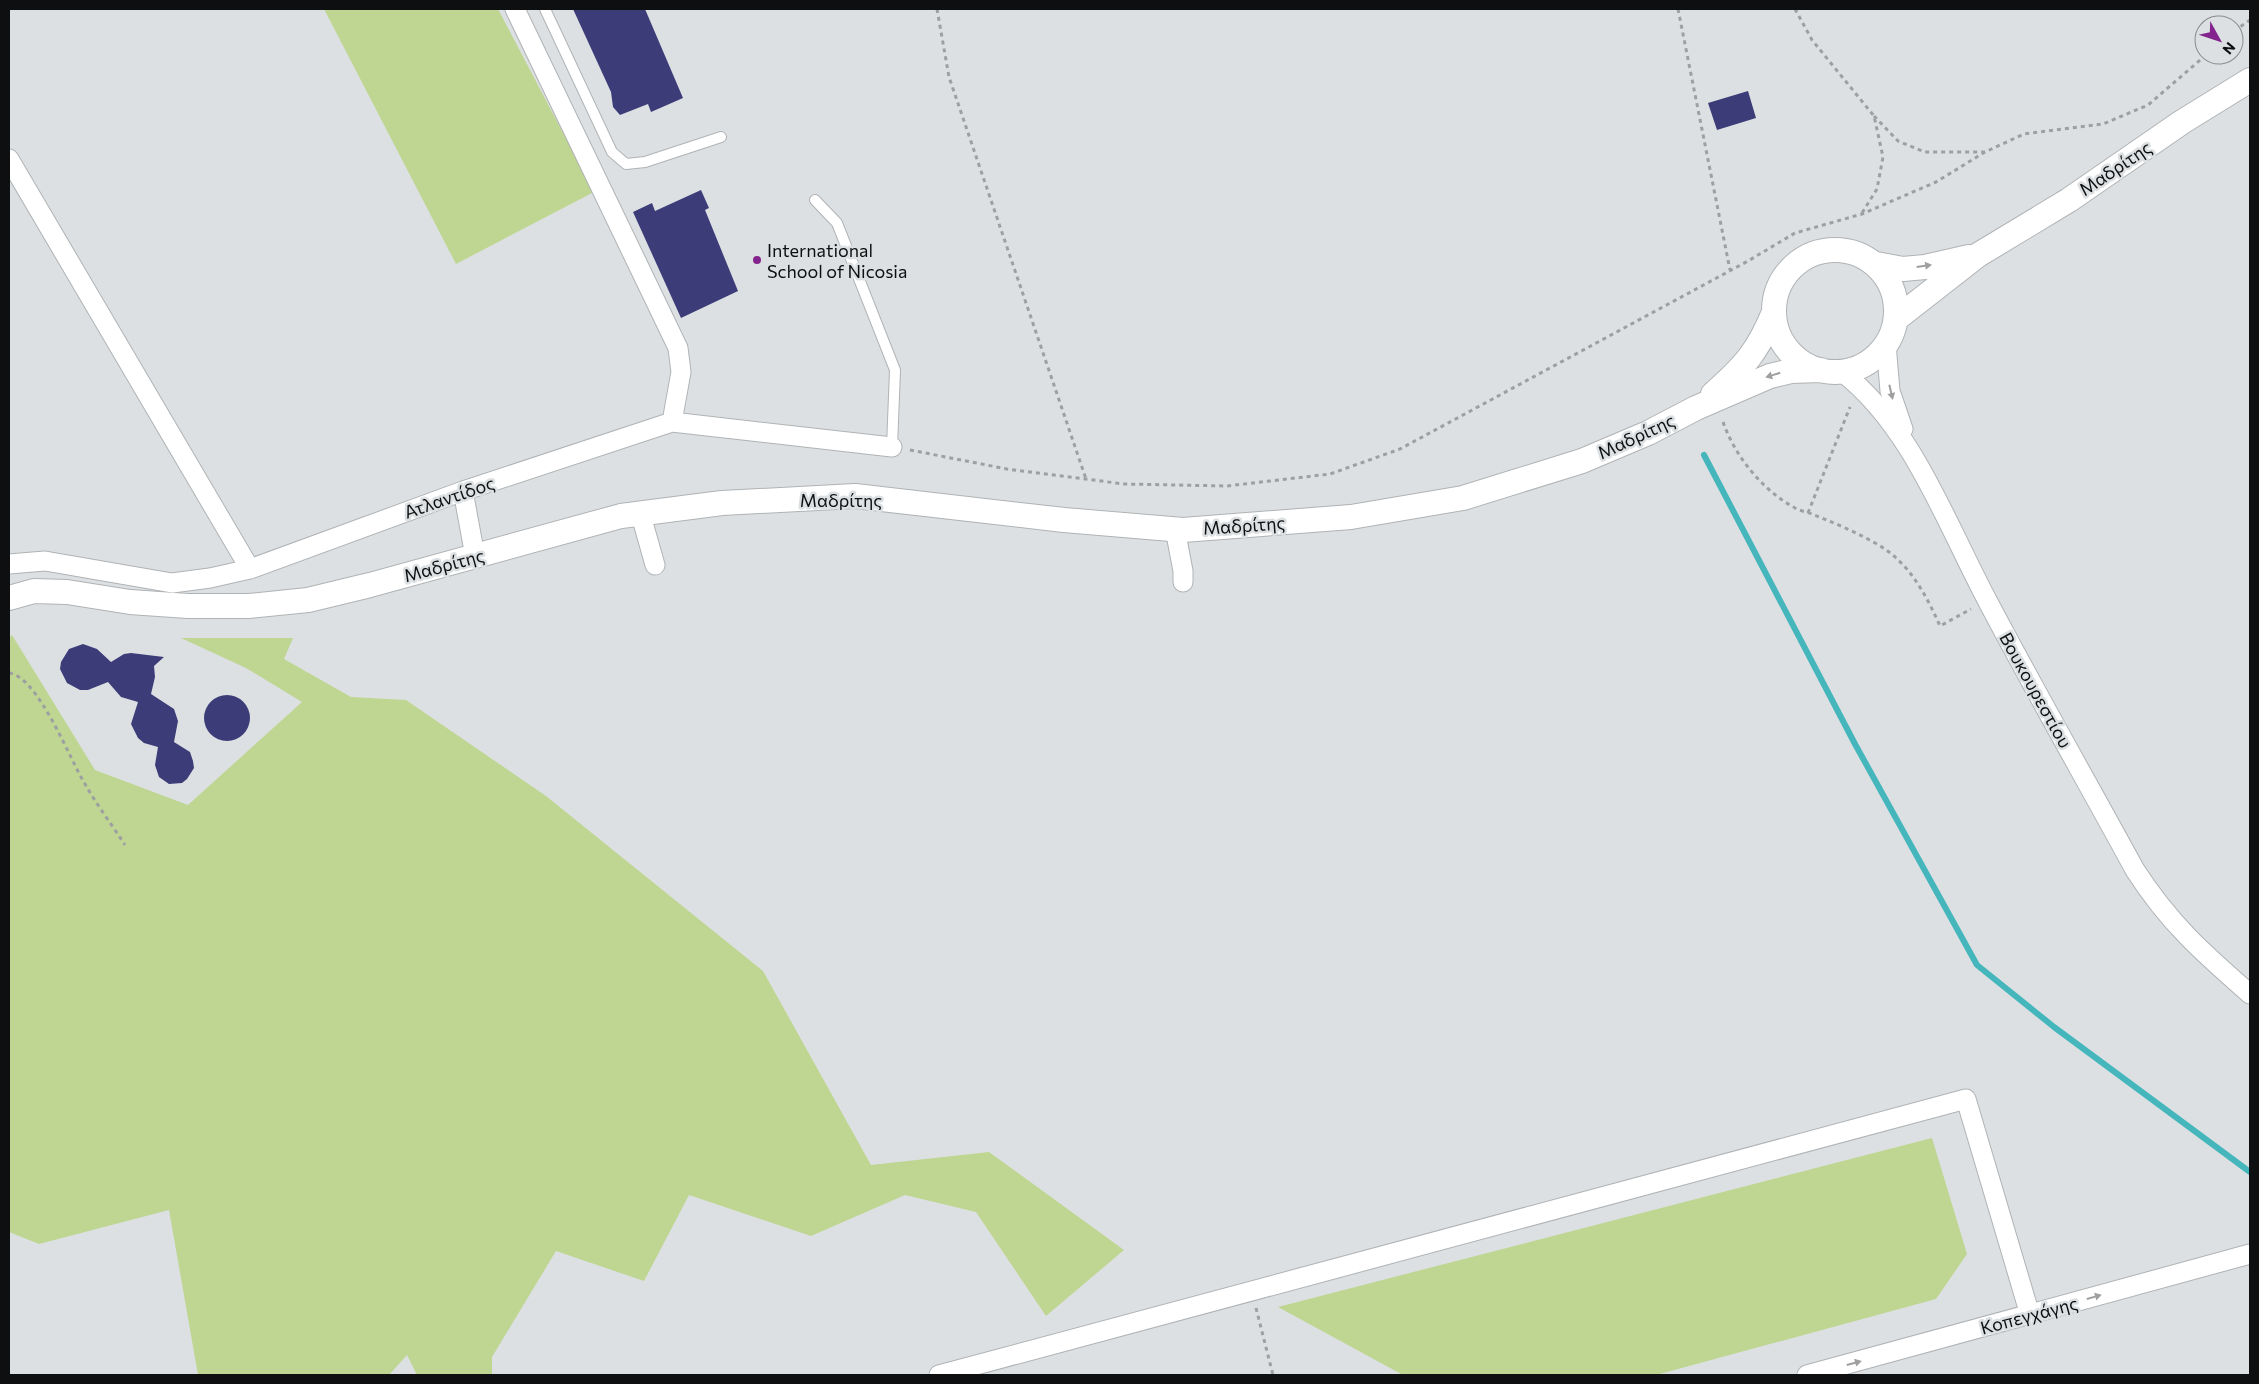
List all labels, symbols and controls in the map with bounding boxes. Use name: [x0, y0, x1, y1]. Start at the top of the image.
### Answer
north arrow: [2194, 15, 2244, 65]
text: N: [2219, 39, 2239, 58]
street label: Μαδρίτης: [2075, 136, 2155, 200]
place label: International School of Nicosia: [767, 239, 907, 282]
marker: International School of Nicosia: [751, 254, 763, 266]
one-way arrow: [1916, 262, 1932, 270]
one-way arrow: [1766, 372, 1781, 380]
one-way arrow: [1887, 385, 1895, 400]
street label: Μαδρίτης: [1594, 409, 1678, 463]
street label: Ατλαντίδος: [401, 471, 497, 523]
street label: Μαδρίτης: [800, 489, 882, 511]
street label: Μαδρίτης: [1202, 511, 1286, 539]
street label: Μαδρίτης: [401, 544, 487, 586]
street label: Βουκουρεστίου: [1995, 628, 2077, 752]
street label: Κοπεγχάγης: [1978, 1291, 2080, 1339]
one-way arrow: [2087, 1293, 2102, 1301]
one-way arrow: [1846, 1358, 1861, 1366]

